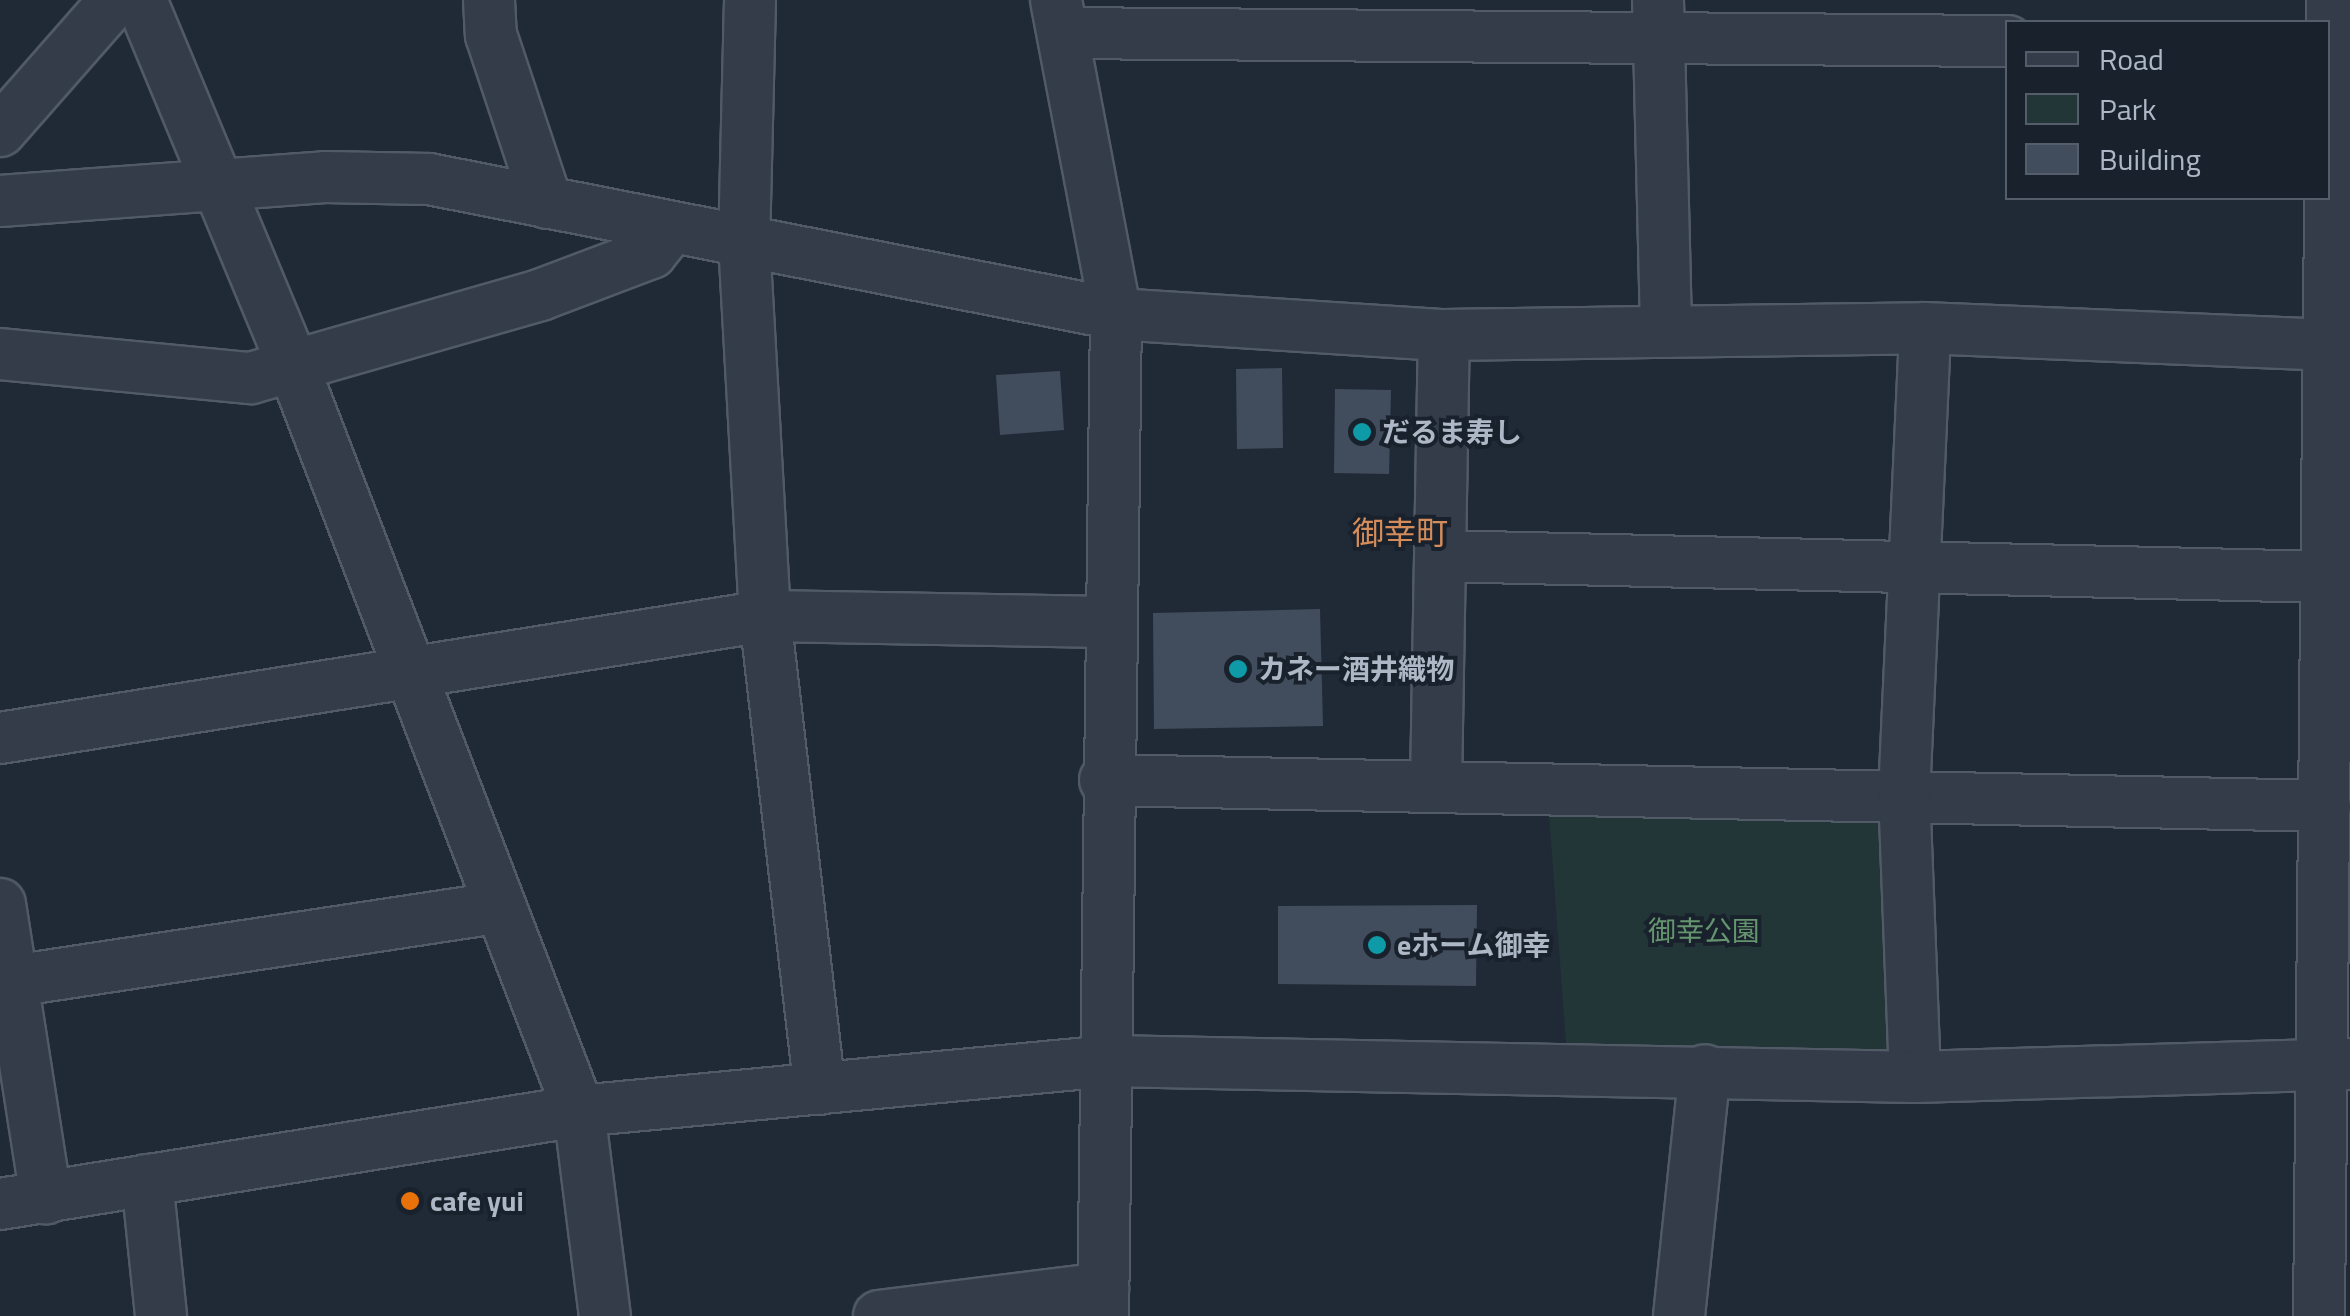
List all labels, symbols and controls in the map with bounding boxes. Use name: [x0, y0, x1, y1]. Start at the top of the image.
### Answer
legend: [2005, 20, 2330, 200]
text: Road: [2099, 36, 2164, 82]
text: Park: [2099, 86, 2156, 132]
text: Building: [2099, 136, 2201, 182]
place label: だるま寿し: [1382, 415, 1522, 449]
marker: だるま寿し: [1351, 421, 1373, 443]
district label: 御幸町: [1352, 513, 1448, 551]
place label: カネー酒井織物: [1258, 652, 1454, 686]
marker: カネー酒井織物: [1227, 658, 1249, 680]
park label: 御幸公園: [1648, 914, 1760, 948]
place label: eホーム御幸: [1397, 928, 1551, 962]
marker: eホーム御幸: [1366, 934, 1388, 956]
place label: cafe yui: [430, 1184, 524, 1218]
marker: cafe yui: [399, 1190, 421, 1212]

